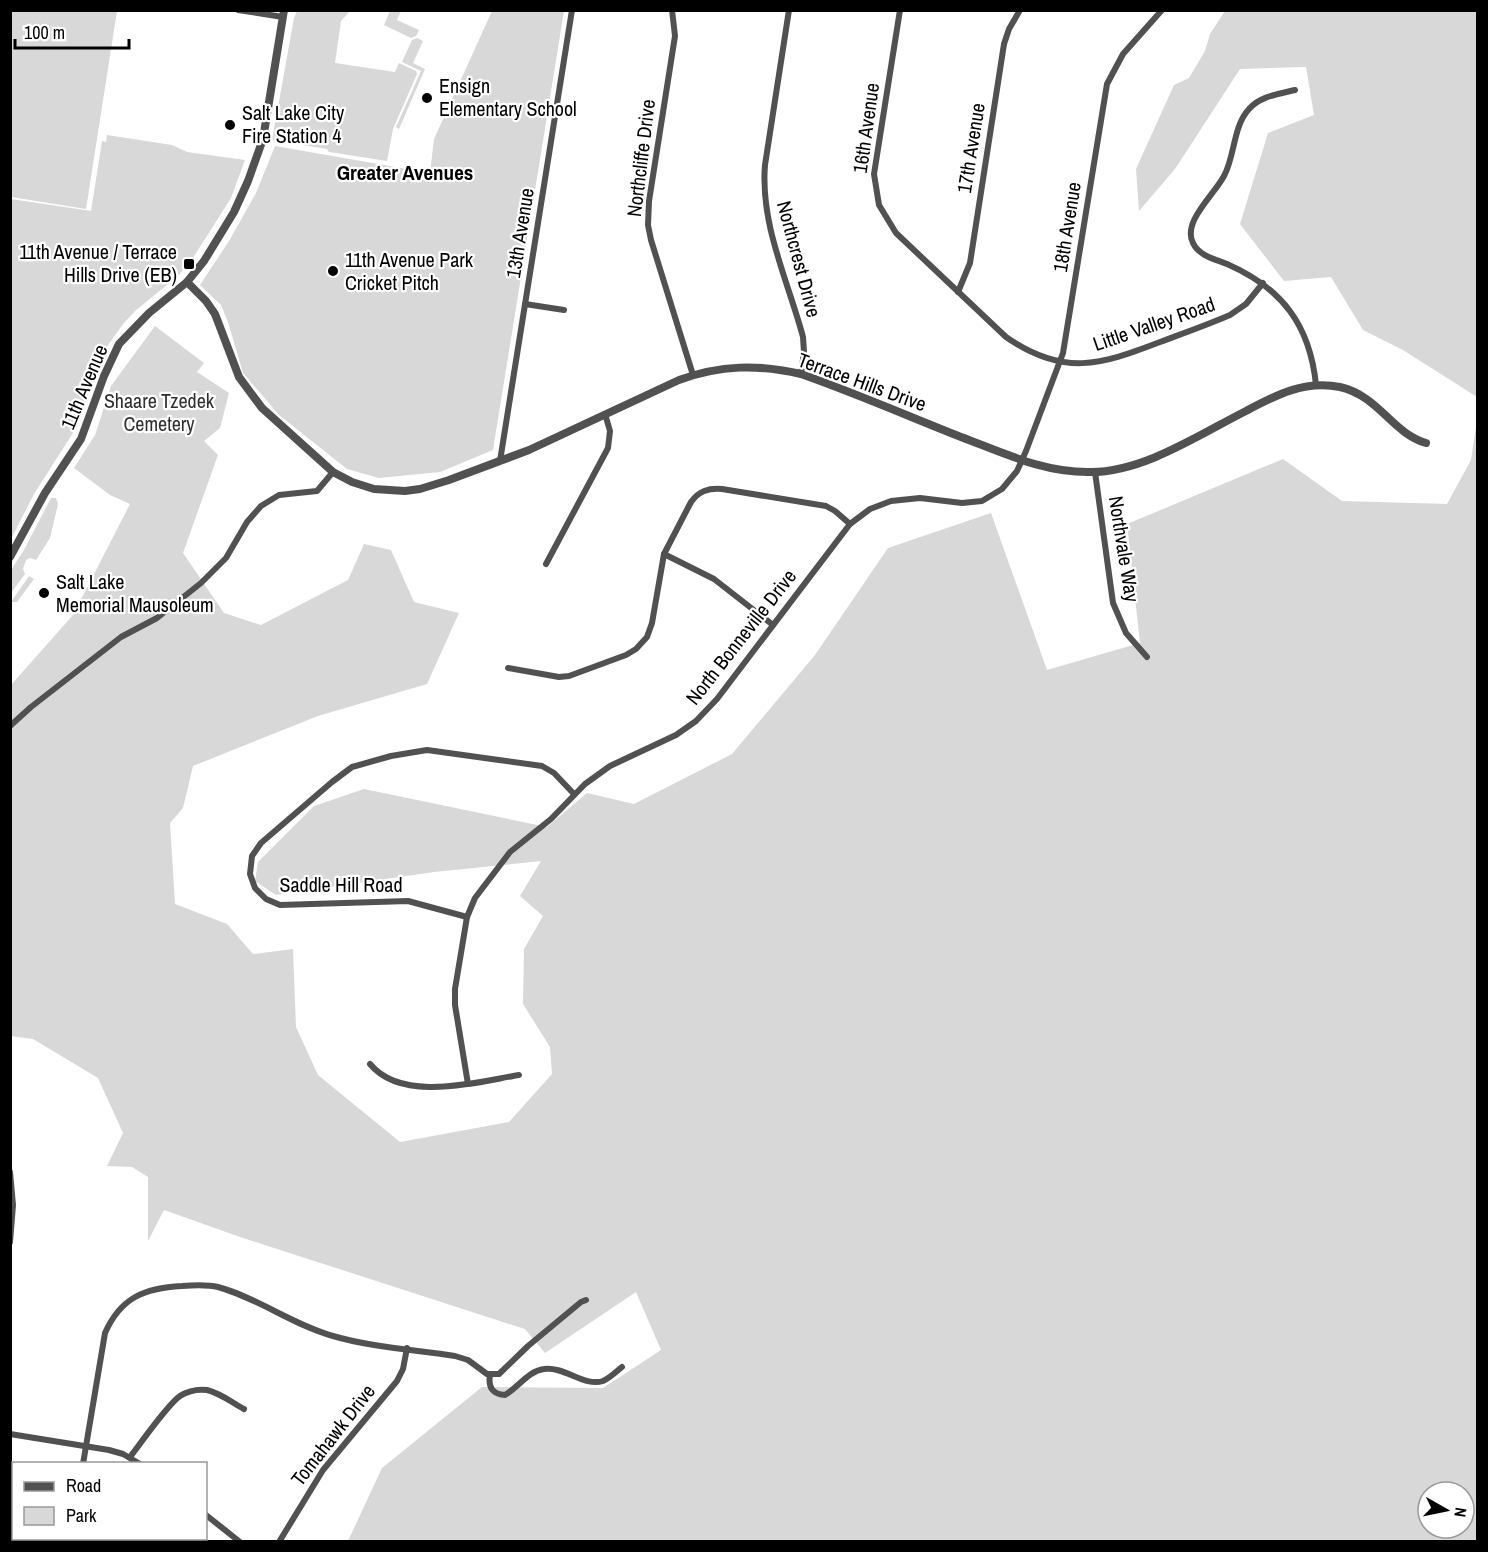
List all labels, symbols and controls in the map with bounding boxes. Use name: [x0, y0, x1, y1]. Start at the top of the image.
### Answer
scale bar: [15, 12, 129, 50]
text: 100 m: [24, 20, 65, 45]
place label: Ensign Elementary School: [439, 72, 577, 122]
street label: 16th Avenue: [846, 81, 885, 175]
marker: Ensign Elementary School: [420, 91, 434, 105]
street label: Northcliffe Drive: [620, 98, 661, 218]
place label: Salt Lake City Fire Station 4: [242, 99, 345, 149]
street label: 17th Avenue: [950, 101, 991, 195]
marker: Salt Lake City Fire Station 4: [223, 118, 237, 132]
district label: Greater Avenues: [337, 158, 473, 187]
street label: 18th Avenue: [1046, 180, 1087, 274]
street label: 13th Avenue: [499, 186, 540, 280]
street label: Northcrest Drive: [771, 198, 828, 320]
place label: 11th Avenue / Terrace Hills Drive (EB): [19, 238, 177, 288]
place label: 11th Avenue Park Cricket Pitch: [345, 246, 474, 296]
marker: 11th Avenue / Terrace Hills Drive (EB): [182, 257, 196, 271]
marker: 11th Avenue Park Cricket Pitch: [326, 264, 340, 278]
street label: Little Valley Road: [1089, 290, 1218, 357]
street label: 11th Avenue: [54, 340, 113, 433]
street label: Terrace Hills Drive: [794, 346, 930, 417]
park label: Shaare Tzedek Cemetery: [104, 387, 215, 437]
street label: Northvale Way: [1103, 494, 1146, 605]
street label: North Bonneville Drive: [679, 563, 802, 710]
place label: Salt Lake Memorial Mausoleum: [56, 568, 214, 618]
marker: Salt Lake Memorial Mausoleum: [37, 586, 51, 600]
street label: Saddle Hill Road: [279, 871, 403, 898]
street label: Tomahawk Drive: [284, 1378, 381, 1491]
legend: [12, 1462, 207, 1540]
text: Road: [66, 1473, 101, 1498]
north arrow: [1416, 1480, 1476, 1540]
text: Park: [66, 1503, 97, 1528]
text: N: [1449, 1506, 1472, 1519]

